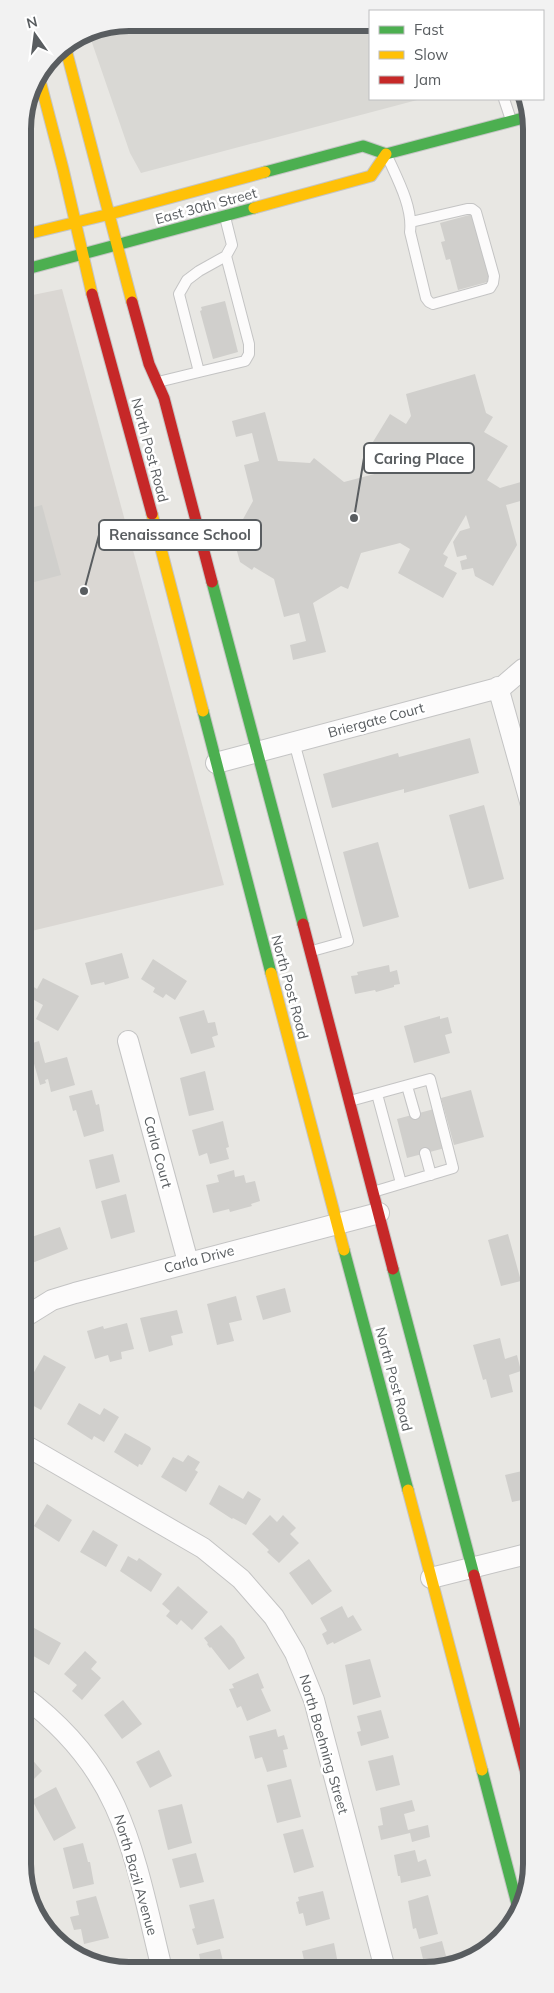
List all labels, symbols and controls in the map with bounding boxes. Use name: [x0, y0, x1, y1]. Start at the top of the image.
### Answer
north arrow: [10, 10, 60, 60]
legend: [369, 10, 544, 100]
text: N: [25, 12, 39, 32]
text: Fast: [414, 20, 444, 39]
text: Slow: [414, 45, 448, 64]
text: Jam: [414, 70, 441, 89]
street label: East 30th Street: [153, 184, 259, 228]
street label: North Post Road: [127, 396, 173, 504]
callout: Caring Place: [364, 443, 474, 473]
text: Caring Place: [374, 449, 464, 468]
callout: Renaissance School: [99, 520, 261, 550]
text: Renaissance School: [109, 525, 251, 544]
street label: Briergate Court: [326, 698, 426, 742]
street label: North Post Road: [267, 933, 313, 1041]
street label: Carla Court: [140, 1114, 176, 1190]
street label: Carla Drive: [162, 1241, 236, 1277]
street label: North Post Road: [371, 1325, 417, 1433]
street label: North Boehning Street: [295, 1672, 353, 1816]
street label: North Bazil Avenue: [110, 1812, 162, 1938]

